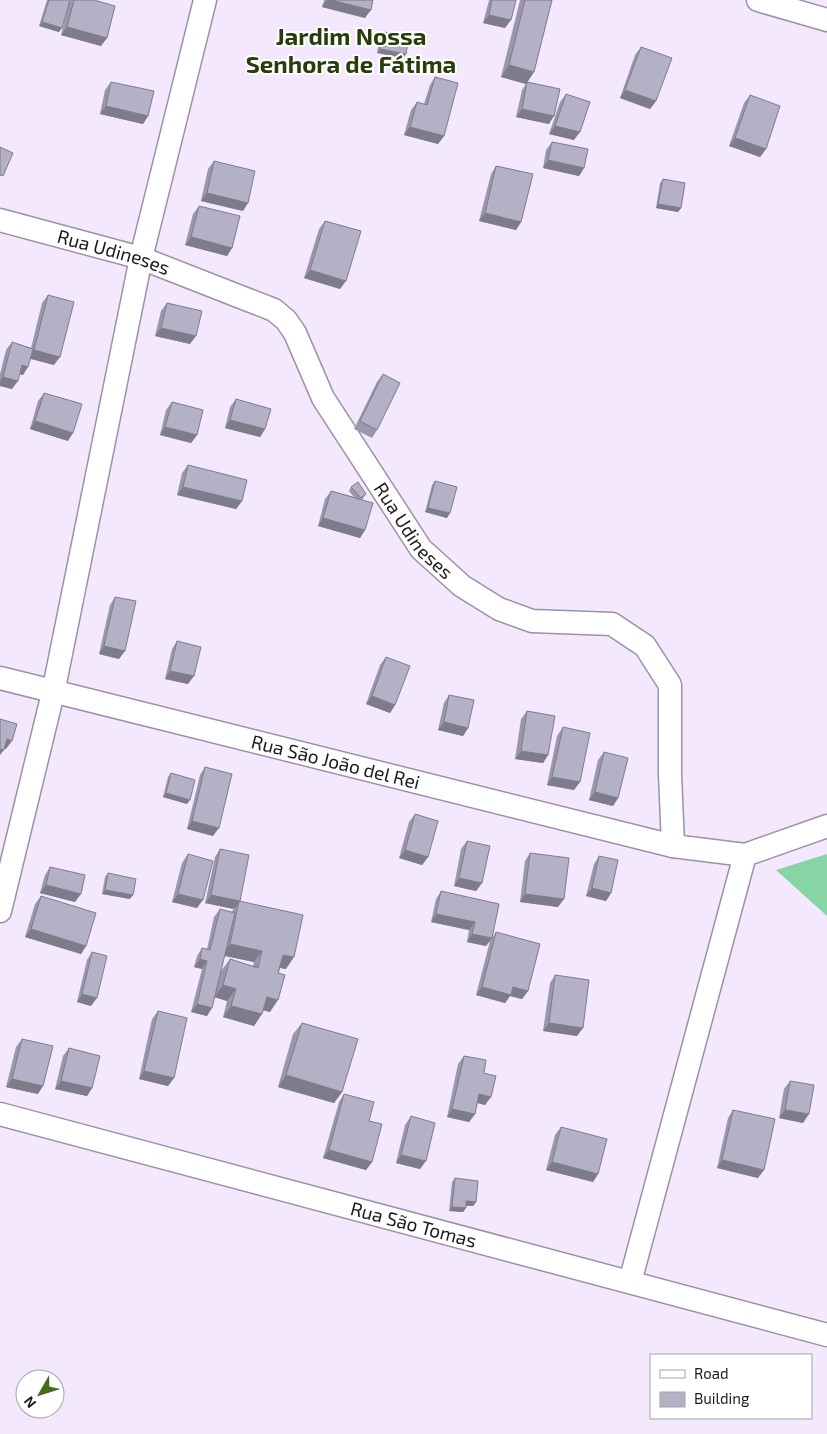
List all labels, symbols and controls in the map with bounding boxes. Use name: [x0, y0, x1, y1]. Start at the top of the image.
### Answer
district label: Jardim Nossa Senhora de Fátima: [246, 21, 456, 78]
street label: Rua Udineses: [55, 224, 173, 279]
street label: Rua Udineses: [370, 478, 458, 583]
street label: Rua São João del Rei: [249, 729, 422, 793]
street label: Rua São Tomas: [348, 1196, 479, 1252]
legend: [650, 1354, 812, 1419]
text: Road: [694, 1364, 729, 1382]
north arrow: [15, 1369, 65, 1419]
text: Building: [694, 1389, 750, 1407]
text: N: [20, 1393, 39, 1412]

